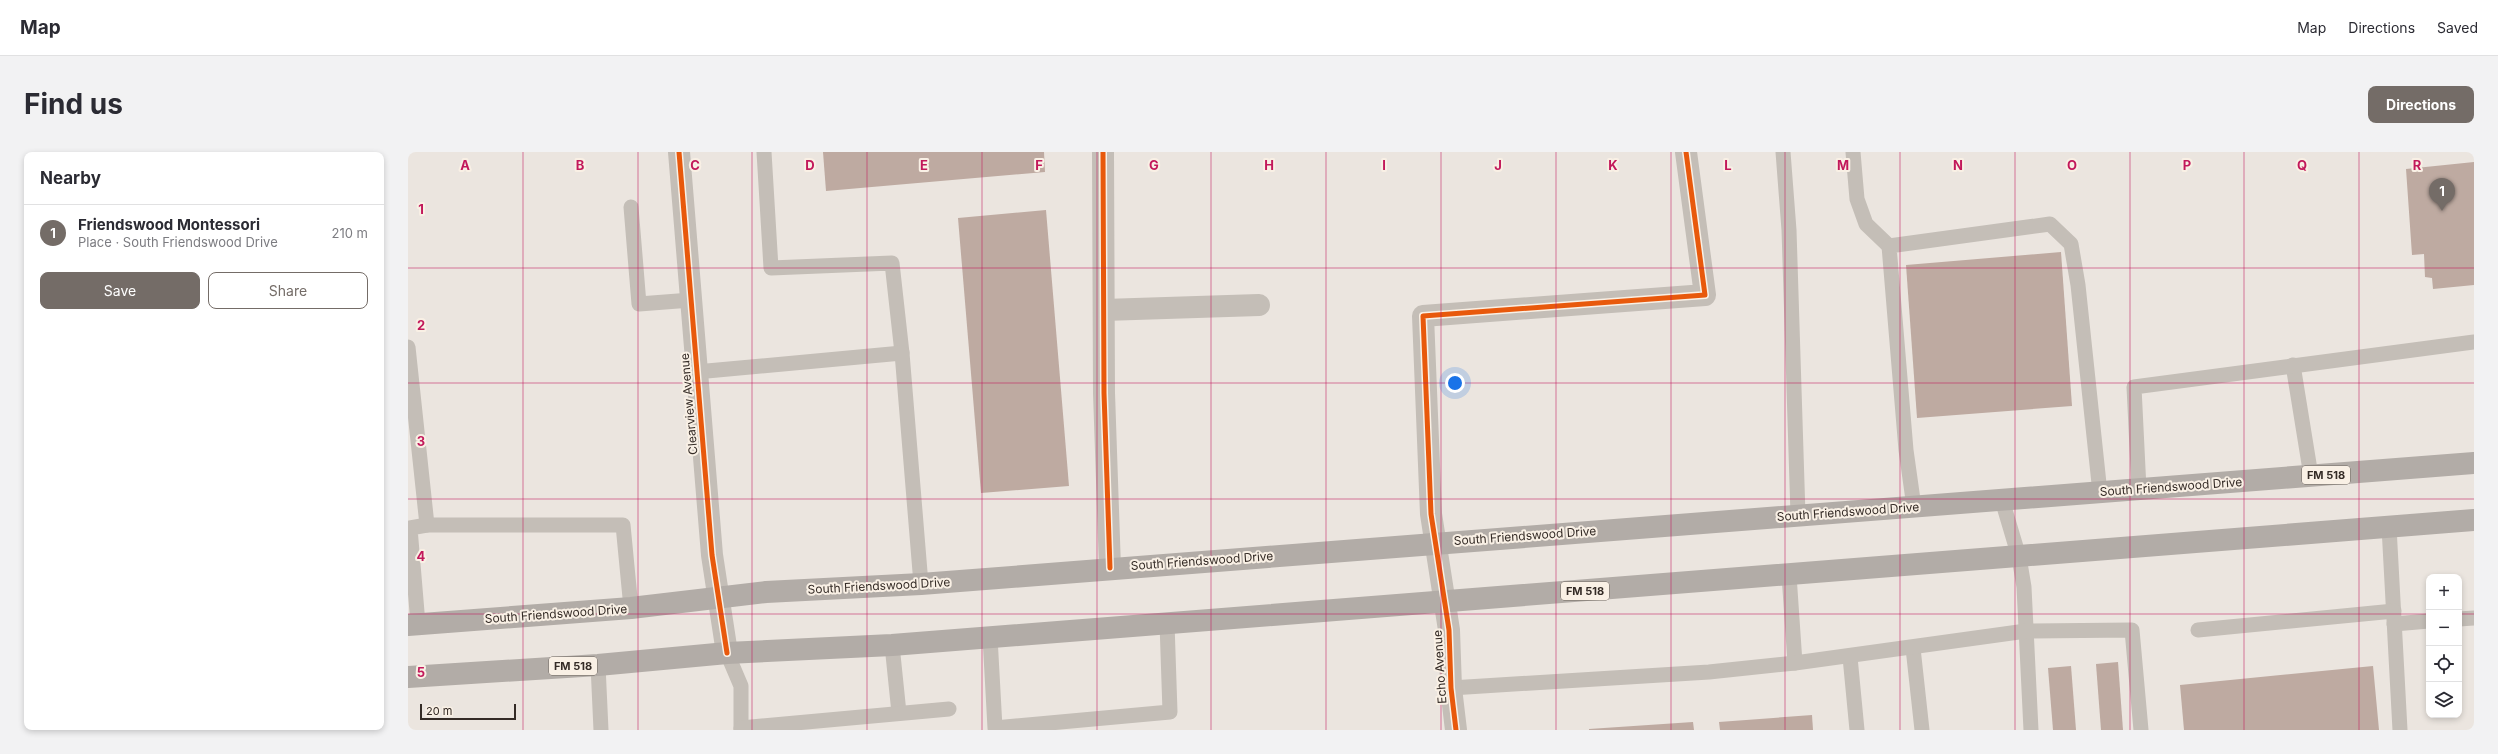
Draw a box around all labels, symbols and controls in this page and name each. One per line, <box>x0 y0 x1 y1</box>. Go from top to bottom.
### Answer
text: Map <box>20 16 61 39</box>
text: Map <box>2297 19 2326 36</box>
text: Directions <box>2348 19 2415 36</box>
text: Saved <box>2437 19 2478 36</box>
button: Directions <box>2368 86 2474 123</box>
text: Find us <box>24 87 123 121</box>
text: A <box>460 157 470 173</box>
text: B <box>576 157 585 173</box>
text: C <box>690 157 700 173</box>
text: D <box>805 157 815 173</box>
text: E <box>920 157 928 173</box>
text: F <box>1035 157 1043 173</box>
text: G <box>1149 157 1159 173</box>
text: H <box>1264 157 1274 173</box>
text: I <box>1382 157 1386 173</box>
text: J <box>1494 157 1502 173</box>
text: K <box>1608 157 1618 173</box>
text: L <box>1724 157 1732 173</box>
text: M <box>1837 157 1849 173</box>
text: N <box>1953 157 1963 173</box>
text: O <box>2067 157 2077 173</box>
text: P <box>2183 157 2191 173</box>
text: Q <box>2297 157 2307 173</box>
text: R <box>2413 157 2422 173</box>
text: Nearby <box>40 168 101 188</box>
pin: 1 <box>2429 178 2455 211</box>
text: 1 <box>418 201 424 217</box>
text: Friendswood Montessori <box>78 215 260 234</box>
text: 1 <box>50 225 56 241</box>
text: 210 m <box>332 225 368 241</box>
text: Place · South Friendswood Drive <box>78 234 278 250</box>
button: Save <box>40 272 200 309</box>
button: Share <box>208 272 368 309</box>
text: 2 <box>417 317 425 333</box>
street label: Clearview Avenue <box>677 353 700 456</box>
your location <box>1445 373 1465 393</box>
text: 3 <box>417 433 425 449</box>
road number: FM 518 <box>2302 466 2350 484</box>
street label: South Friendswood Drive <box>2099 474 2243 499</box>
street label: South Friendswood Drive <box>1776 499 1920 524</box>
street label: South Friendswood Drive <box>1453 523 1597 548</box>
text: 4 <box>417 548 426 564</box>
street label: South Friendswood Drive <box>1130 548 1274 573</box>
street label: South Friendswood Drive <box>807 574 951 597</box>
map controls <box>2426 574 2462 718</box>
button: + <box>2426 574 2462 610</box>
road number: FM 518 <box>1561 582 1609 600</box>
street label: South Friendswood Drive <box>484 601 628 626</box>
button: − <box>2426 610 2462 646</box>
street label: Echo Avenue <box>1429 630 1450 704</box>
button: locate <box>2426 646 2462 682</box>
road number: FM 518 <box>549 657 597 675</box>
text: 5 <box>417 664 425 680</box>
button: layers <box>2426 682 2462 718</box>
scale bar <box>420 702 516 721</box>
text: 20 m <box>426 704 452 718</box>

